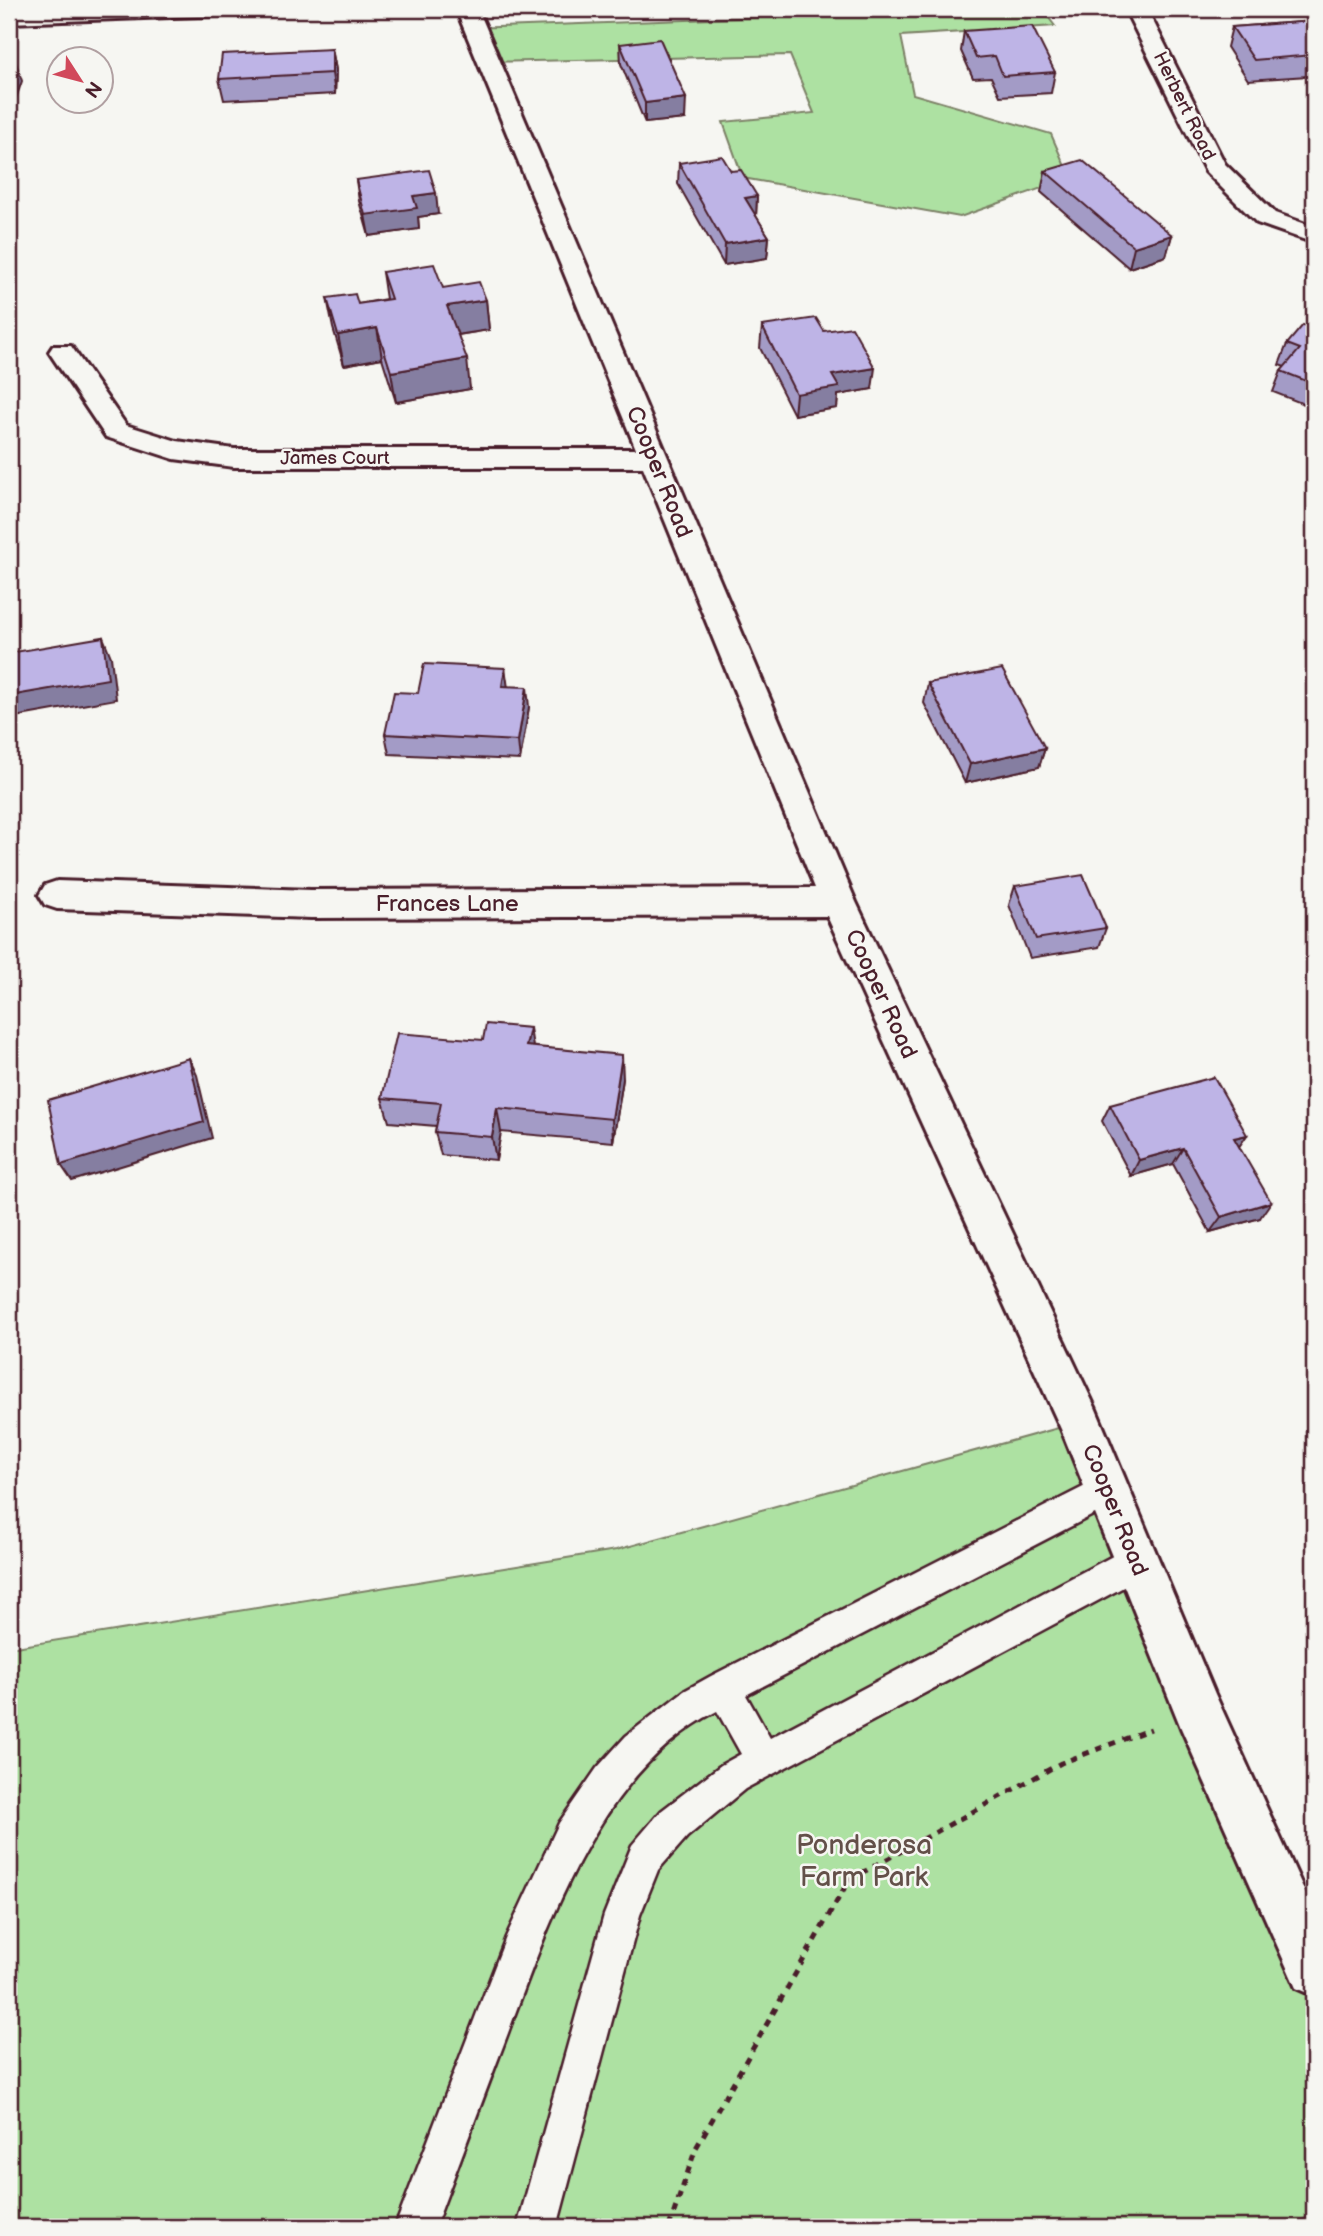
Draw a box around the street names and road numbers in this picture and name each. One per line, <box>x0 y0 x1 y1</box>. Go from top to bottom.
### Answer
street label: Herbert Road <box>1148 48 1220 164</box>
street label: Cooper Road <box>620 402 698 542</box>
street label: James Court <box>280 447 390 470</box>
street label: Frances Lane <box>375 890 519 918</box>
street label: Cooper Road <box>839 925 923 1063</box>
street label: Cooper Road <box>1076 1440 1154 1580</box>

